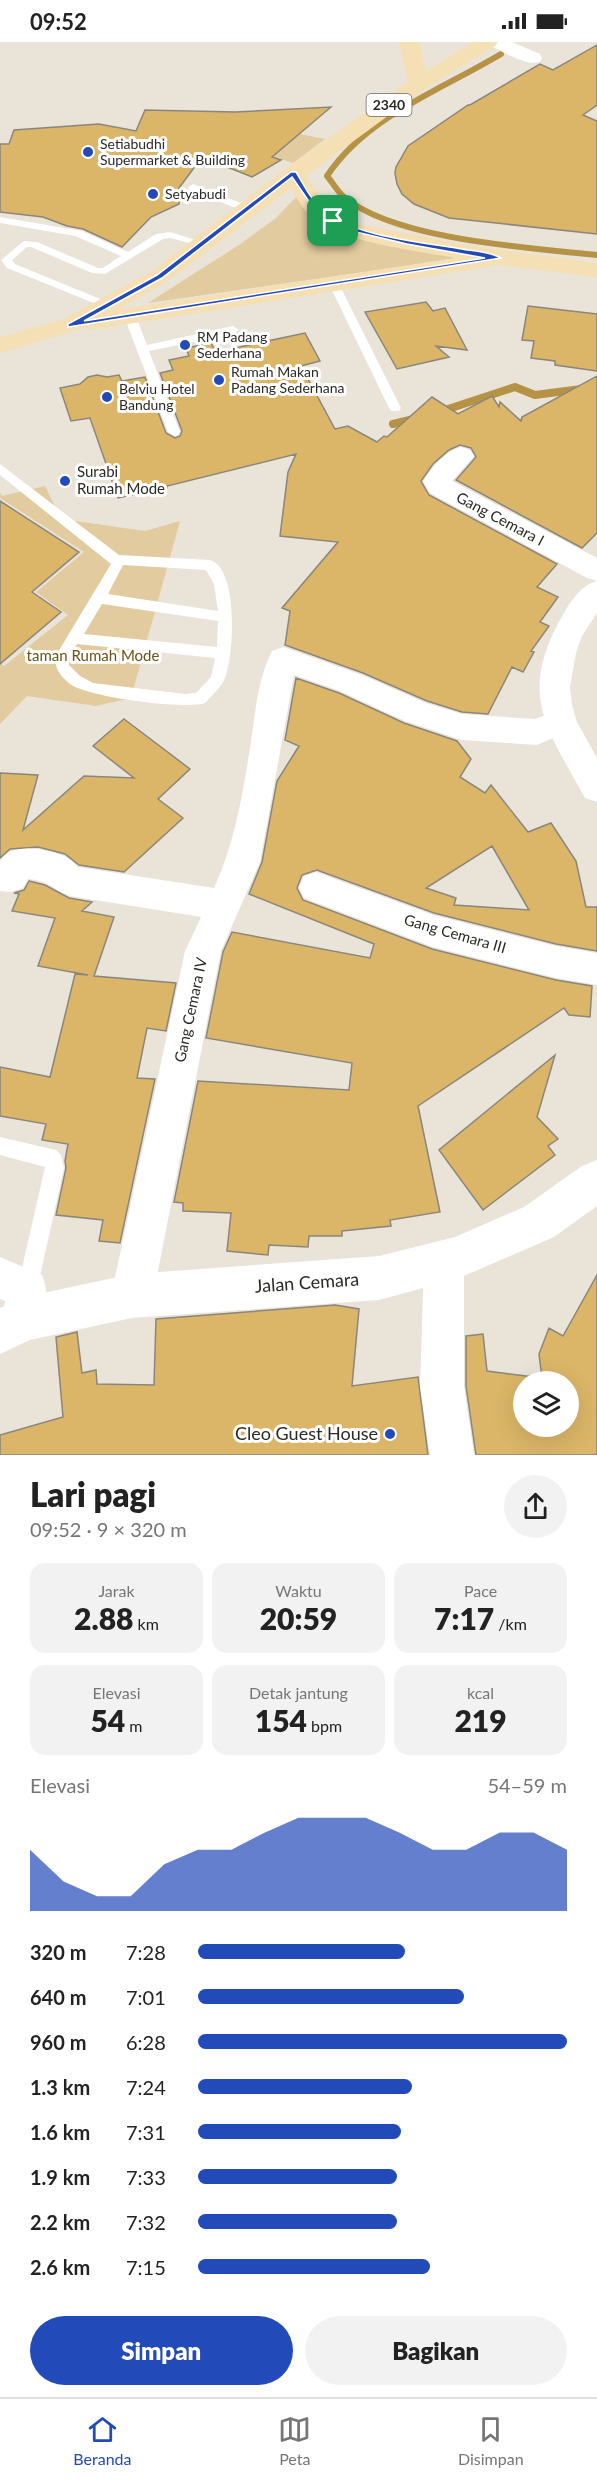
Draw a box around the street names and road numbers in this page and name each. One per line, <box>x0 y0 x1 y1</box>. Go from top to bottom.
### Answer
road number: 2340 <box>366 94 412 116</box>
street label: Gang Cemara I <box>454 487 547 549</box>
street label: Gang Cemara III <box>402 910 508 956</box>
street label: Gang Cemara IV <box>170 955 210 1064</box>
street label: Jalan Cemara <box>254 1267 360 1297</box>

